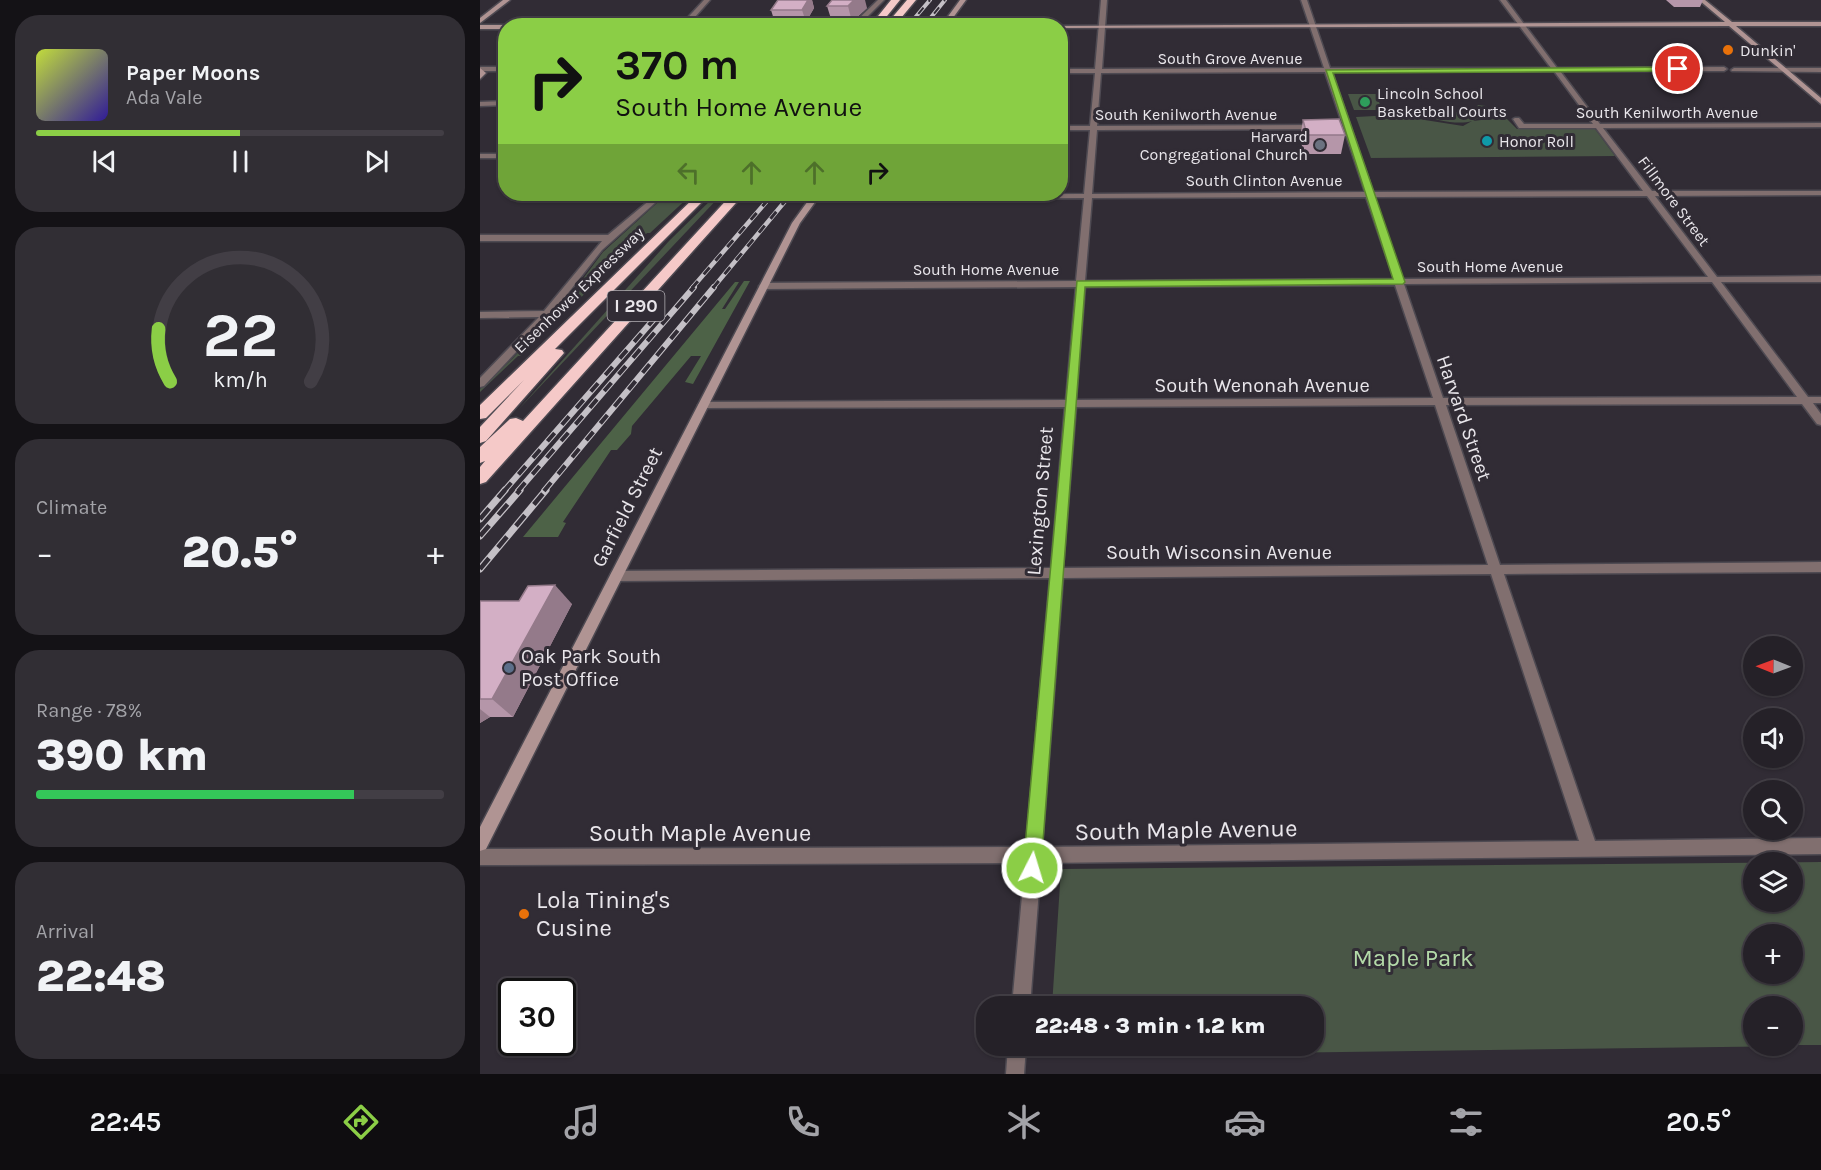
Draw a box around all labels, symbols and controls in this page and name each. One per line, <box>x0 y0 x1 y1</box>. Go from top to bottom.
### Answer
text: 370 m <box>615 40 739 90</box>
place label: Dunkin' <box>1740 41 1796 60</box>
icon: right <box>516 42 594 120</box>
pin <box>1652 43 1703 94</box>
marker: Dunkin' <box>1721 43 1735 57</box>
street label: South Grove Avenue <box>1157 49 1303 68</box>
icon: arrive <box>1661 52 1694 85</box>
text: Paper Moons <box>126 60 260 86</box>
place label: Lincoln School Basketball Courts <box>1377 84 1507 121</box>
text: Ada Vale <box>126 86 203 109</box>
text: South Home Avenue <box>615 91 862 123</box>
marker: Lincoln School Basketball Courts <box>1358 95 1372 109</box>
street label: South Kenilworth Avenue <box>1576 103 1758 122</box>
street label: South Kenilworth Avenue <box>1095 105 1277 124</box>
place label: Harvard Congregational Church <box>1140 127 1308 164</box>
place label: Honor Roll <box>1499 132 1574 151</box>
marker: Honor Roll <box>1480 134 1494 148</box>
marker: Harvard Congregational Church <box>1313 138 1327 152</box>
icon: previous <box>88 145 121 178</box>
icon: pause <box>224 145 257 178</box>
icon: next <box>360 145 393 178</box>
street label: Fillmore Street <box>1634 152 1714 250</box>
icon: left <box>672 156 705 189</box>
icon: ahead <box>735 156 768 189</box>
icon: ahead <box>798 156 831 189</box>
icon: right <box>861 156 894 189</box>
street label: South Clinton Avenue <box>1185 171 1343 190</box>
street label: Eisenhower Expressway <box>510 223 648 357</box>
street label: South Home Avenue <box>1417 257 1563 276</box>
street label: South Home Avenue <box>913 260 1059 279</box>
road number: I 290 <box>608 291 664 321</box>
text: 22 <box>202 299 278 372</box>
street label: Harvard Street <box>1432 352 1496 484</box>
text: km/h <box>213 368 267 393</box>
street label: South Wenonah Avenue <box>1154 374 1370 397</box>
street label: Lexington Street <box>1022 425 1058 576</box>
street label: Garfield Street <box>587 443 667 571</box>
text: Climate <box>36 496 107 519</box>
text: 20.5° <box>182 526 298 578</box>
text: − <box>36 534 53 572</box>
text: + <box>427 534 444 572</box>
street label: South Wisconsin Avenue <box>1106 541 1332 564</box>
north arrow <box>1743 636 1803 696</box>
map controls <box>1743 636 1803 1056</box>
place label: Oak Park South Post Office <box>521 645 661 691</box>
marker: Oak Park South Post Office <box>502 661 516 675</box>
text: Range · 78% <box>36 699 142 722</box>
button: sound <box>1743 708 1803 768</box>
text: 390 km <box>36 729 208 781</box>
button: search <box>1743 780 1803 840</box>
street label: South Maple Avenue <box>1074 814 1298 846</box>
street label: South Maple Avenue <box>589 819 811 847</box>
position arrow <box>1000 836 1064 900</box>
button: layers <box>1743 852 1803 912</box>
place label: Lola Tining's Cusine <box>536 886 671 942</box>
marker: Lola Tining's Cusine <box>517 907 531 921</box>
text: Arrival <box>36 920 95 943</box>
button: + <box>1743 924 1803 984</box>
park label: Maple Park <box>1352 944 1474 972</box>
text: 22:48 <box>36 950 166 1002</box>
speed limit sign: 30 <box>498 978 576 1056</box>
button: − <box>1743 996 1803 1056</box>
text: 22:48 · 3 min · 1.2 km <box>1035 1013 1265 1039</box>
icon: directions <box>340 1101 382 1143</box>
icon: music <box>561 1101 603 1143</box>
icon: phone <box>782 1101 824 1143</box>
icon: climate <box>1003 1101 1045 1143</box>
icon: car <box>1224 1101 1266 1143</box>
icon: filters <box>1445 1101 1487 1143</box>
text: 22:45 <box>89 1106 161 1138</box>
text: 20.5° <box>1666 1106 1731 1138</box>

